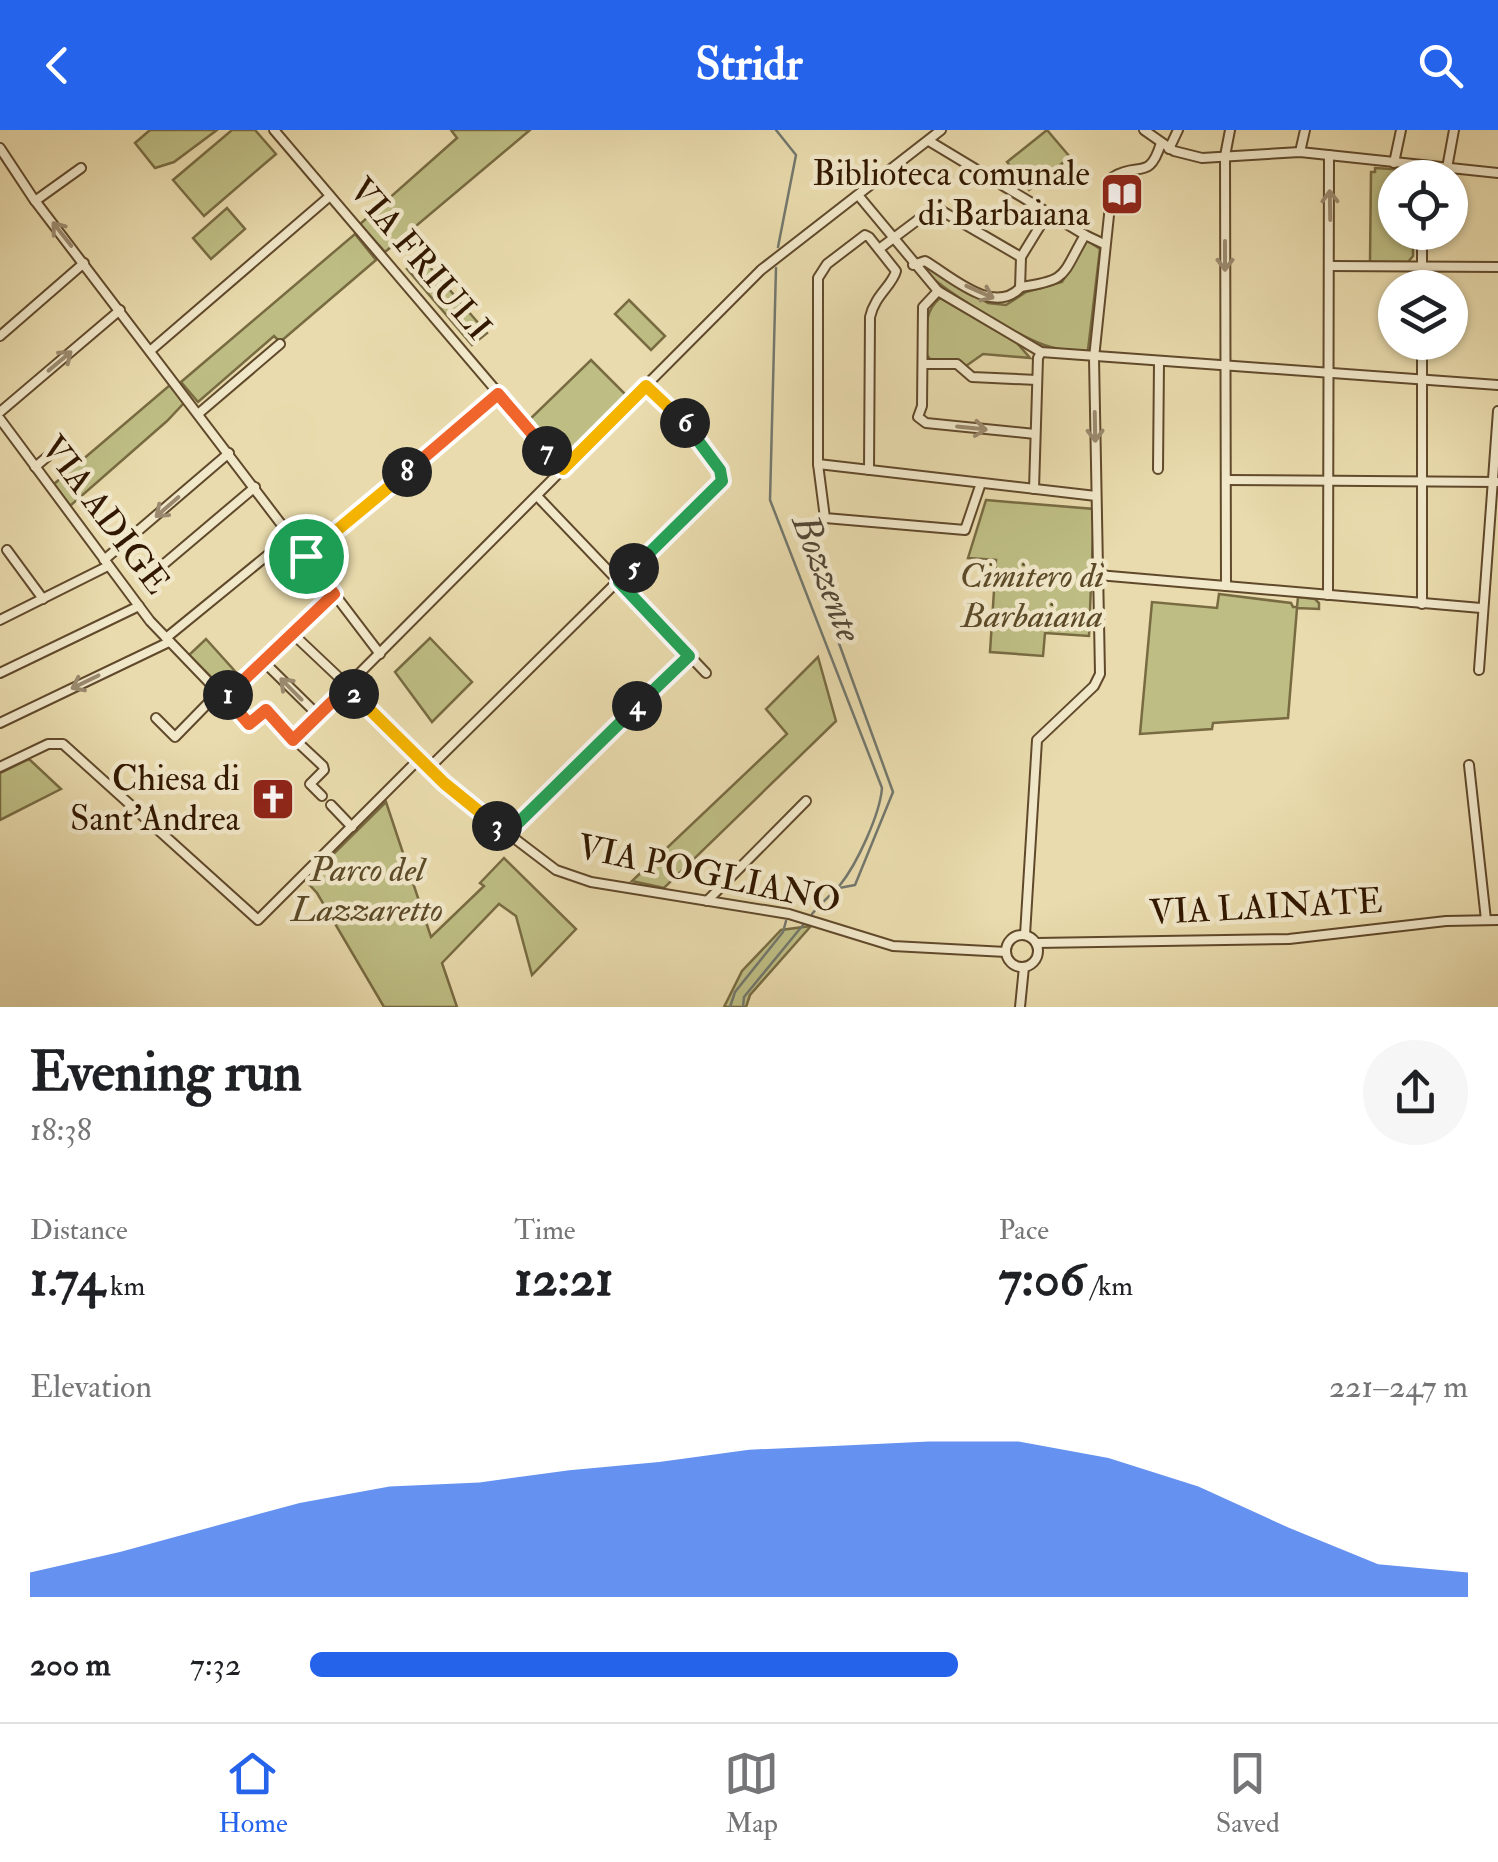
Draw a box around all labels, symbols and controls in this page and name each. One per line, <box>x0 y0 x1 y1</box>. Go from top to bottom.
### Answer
text: Stridr <box>695 37 803 93</box>
icon: back <box>30 38 85 93</box>
icon: search <box>1413 38 1468 93</box>
place label: Biblioteca comunale di Barbaiana <box>813 152 1091 236</box>
map controls <box>1378 160 1468 360</box>
button: locate <box>1378 160 1468 250</box>
street label: VIA FRIULI <box>339 169 501 349</box>
library icon: Biblioteca comunale di Barbaiana <box>1099 171 1145 217</box>
one-way arrow <box>1320 189 1340 222</box>
one-way arrow <box>51 221 72 248</box>
one-way arrow <box>1216 240 1235 272</box>
button: layers <box>1378 270 1468 360</box>
one-way arrow <box>965 284 995 302</box>
one-way arrow <box>47 350 72 373</box>
pin: 6 <box>660 398 710 448</box>
text: 6 <box>678 405 692 440</box>
one-way arrow <box>1086 410 1104 442</box>
one-way arrow <box>956 418 988 437</box>
pin: 7 <box>522 426 572 476</box>
street label: VIA ADIGE <box>31 427 179 603</box>
text: 7 <box>541 433 553 468</box>
pin: 8 <box>382 447 432 497</box>
text: 8 <box>400 454 414 489</box>
one-way arrow <box>155 495 180 518</box>
water label: Bozzente <box>780 506 873 649</box>
pin <box>264 514 349 599</box>
icon: arrive <box>279 529 334 584</box>
pin: 5 <box>609 543 659 593</box>
text: 5 <box>628 550 640 585</box>
park label: Cimitero di Barbaiana <box>959 554 1104 638</box>
pin: 2 <box>329 669 379 719</box>
pin: 1 <box>203 670 253 720</box>
one-way arrow <box>70 674 100 693</box>
text: 2 <box>347 676 361 711</box>
text: 1 <box>223 677 233 712</box>
one-way arrow <box>280 677 304 701</box>
pin: 4 <box>612 681 662 731</box>
text: 4 <box>629 688 645 723</box>
place label: Chiesa di Sant'Andrea <box>70 757 241 841</box>
church icon: Chiesa di Sant'Andrea <box>250 776 296 822</box>
pin: 3 <box>472 801 522 851</box>
text: 3 <box>492 808 502 843</box>
street label: VIA POGLIANO <box>573 825 845 923</box>
park label: Parco del Lazzaretto <box>289 848 443 932</box>
street label: VIA LAINATE <box>1148 879 1384 935</box>
text: Evening run <box>30 1038 302 1107</box>
button: share <box>1363 1040 1468 1145</box>
text: 18:38 <box>30 1110 92 1150</box>
text: Distance <box>30 1213 128 1248</box>
text: Time <box>514 1213 576 1248</box>
text: Pace <box>999 1213 1049 1248</box>
text: 1.74 <box>30 1248 104 1311</box>
text: 12:21 <box>514 1248 613 1311</box>
text: 7:06 <box>999 1248 1085 1311</box>
text: km <box>104 1269 145 1304</box>
text: /km <box>1085 1269 1133 1304</box>
text: Elevation <box>30 1367 152 1407</box>
text: 221–247 m <box>1329 1367 1468 1407</box>
text: 200 m <box>30 1645 111 1685</box>
text: 7:32 <box>190 1645 241 1685</box>
tab: Home <box>218 1746 288 1841</box>
tab: Map <box>724 1746 779 1841</box>
tab: Saved <box>1216 1746 1280 1841</box>

